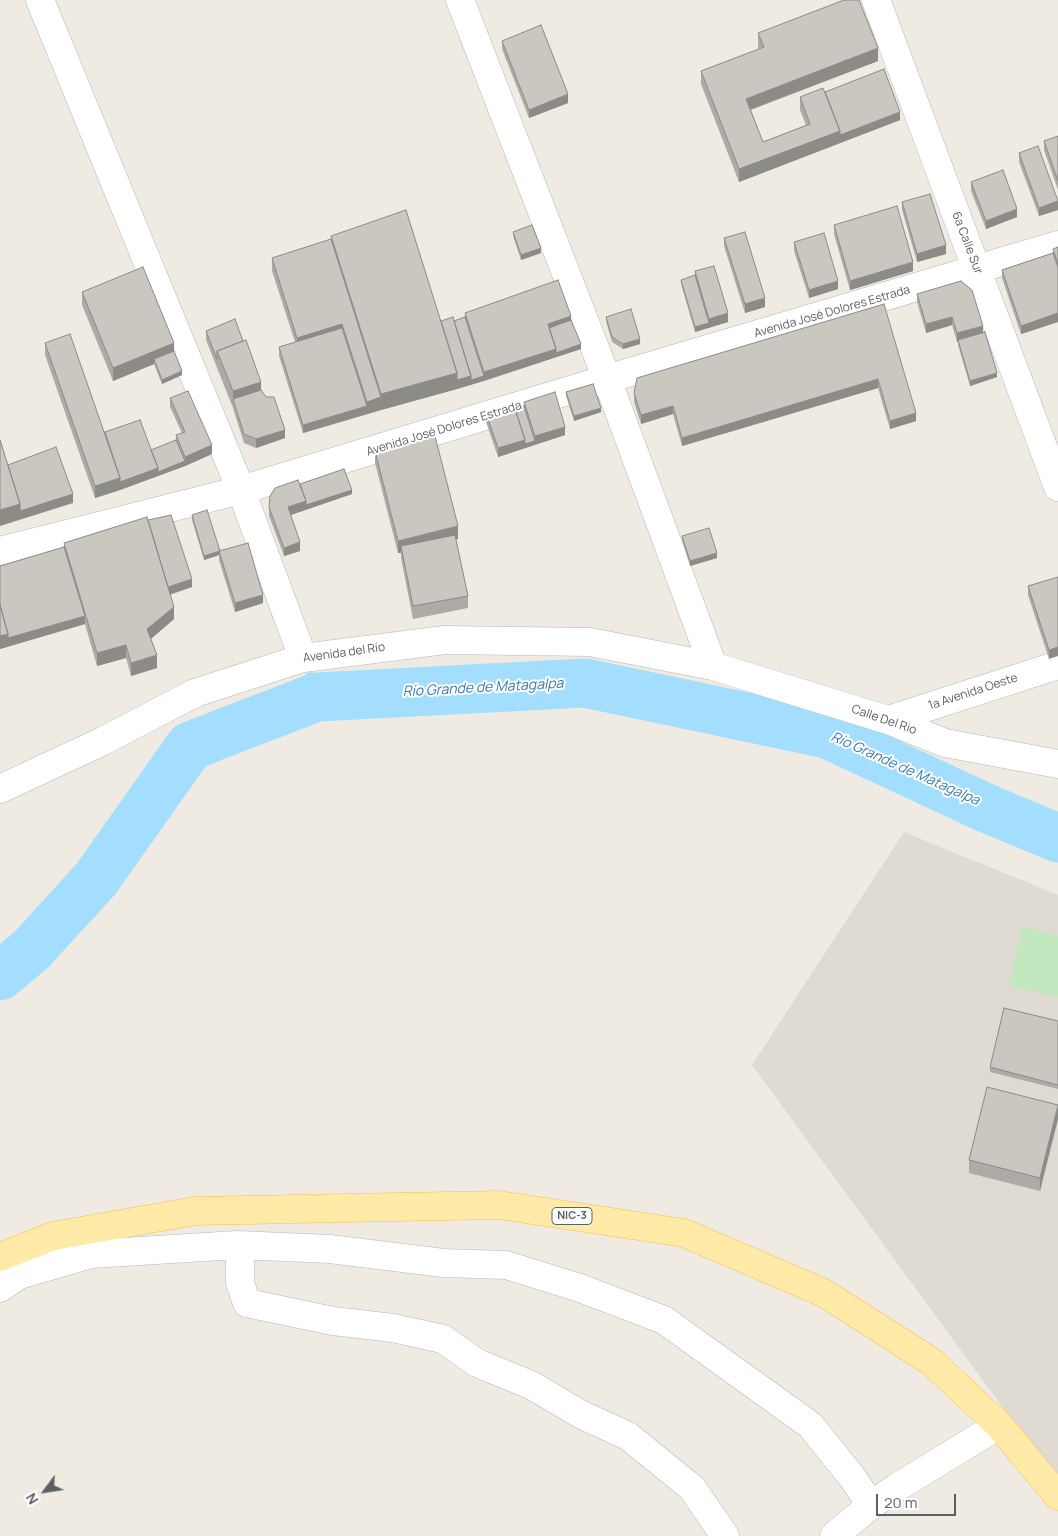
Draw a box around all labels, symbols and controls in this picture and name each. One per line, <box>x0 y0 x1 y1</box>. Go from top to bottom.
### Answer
street label: 6a Calle Sur <box>949 210 985 276</box>
street label: Avenida José Dolores Estrada <box>752 283 912 341</box>
street label: Avenida José Dolores Estrada <box>365 398 523 460</box>
street label: Avenida del Río <box>302 640 386 666</box>
street label: 1a Avenida Oeste <box>926 671 1020 713</box>
water label: Río Grande de Matagalpa <box>402 675 564 701</box>
street label: Calle Del Rio <box>850 702 918 738</box>
water label: Río Grande de Matagalpa <box>828 729 982 809</box>
road number: NIC-3 <box>552 1208 592 1224</box>
north arrow <box>20 1466 70 1516</box>
scale bar <box>878 1484 958 1516</box>
text: N <box>21 1490 42 1508</box>
text: 20 m <box>884 1492 917 1513</box>

